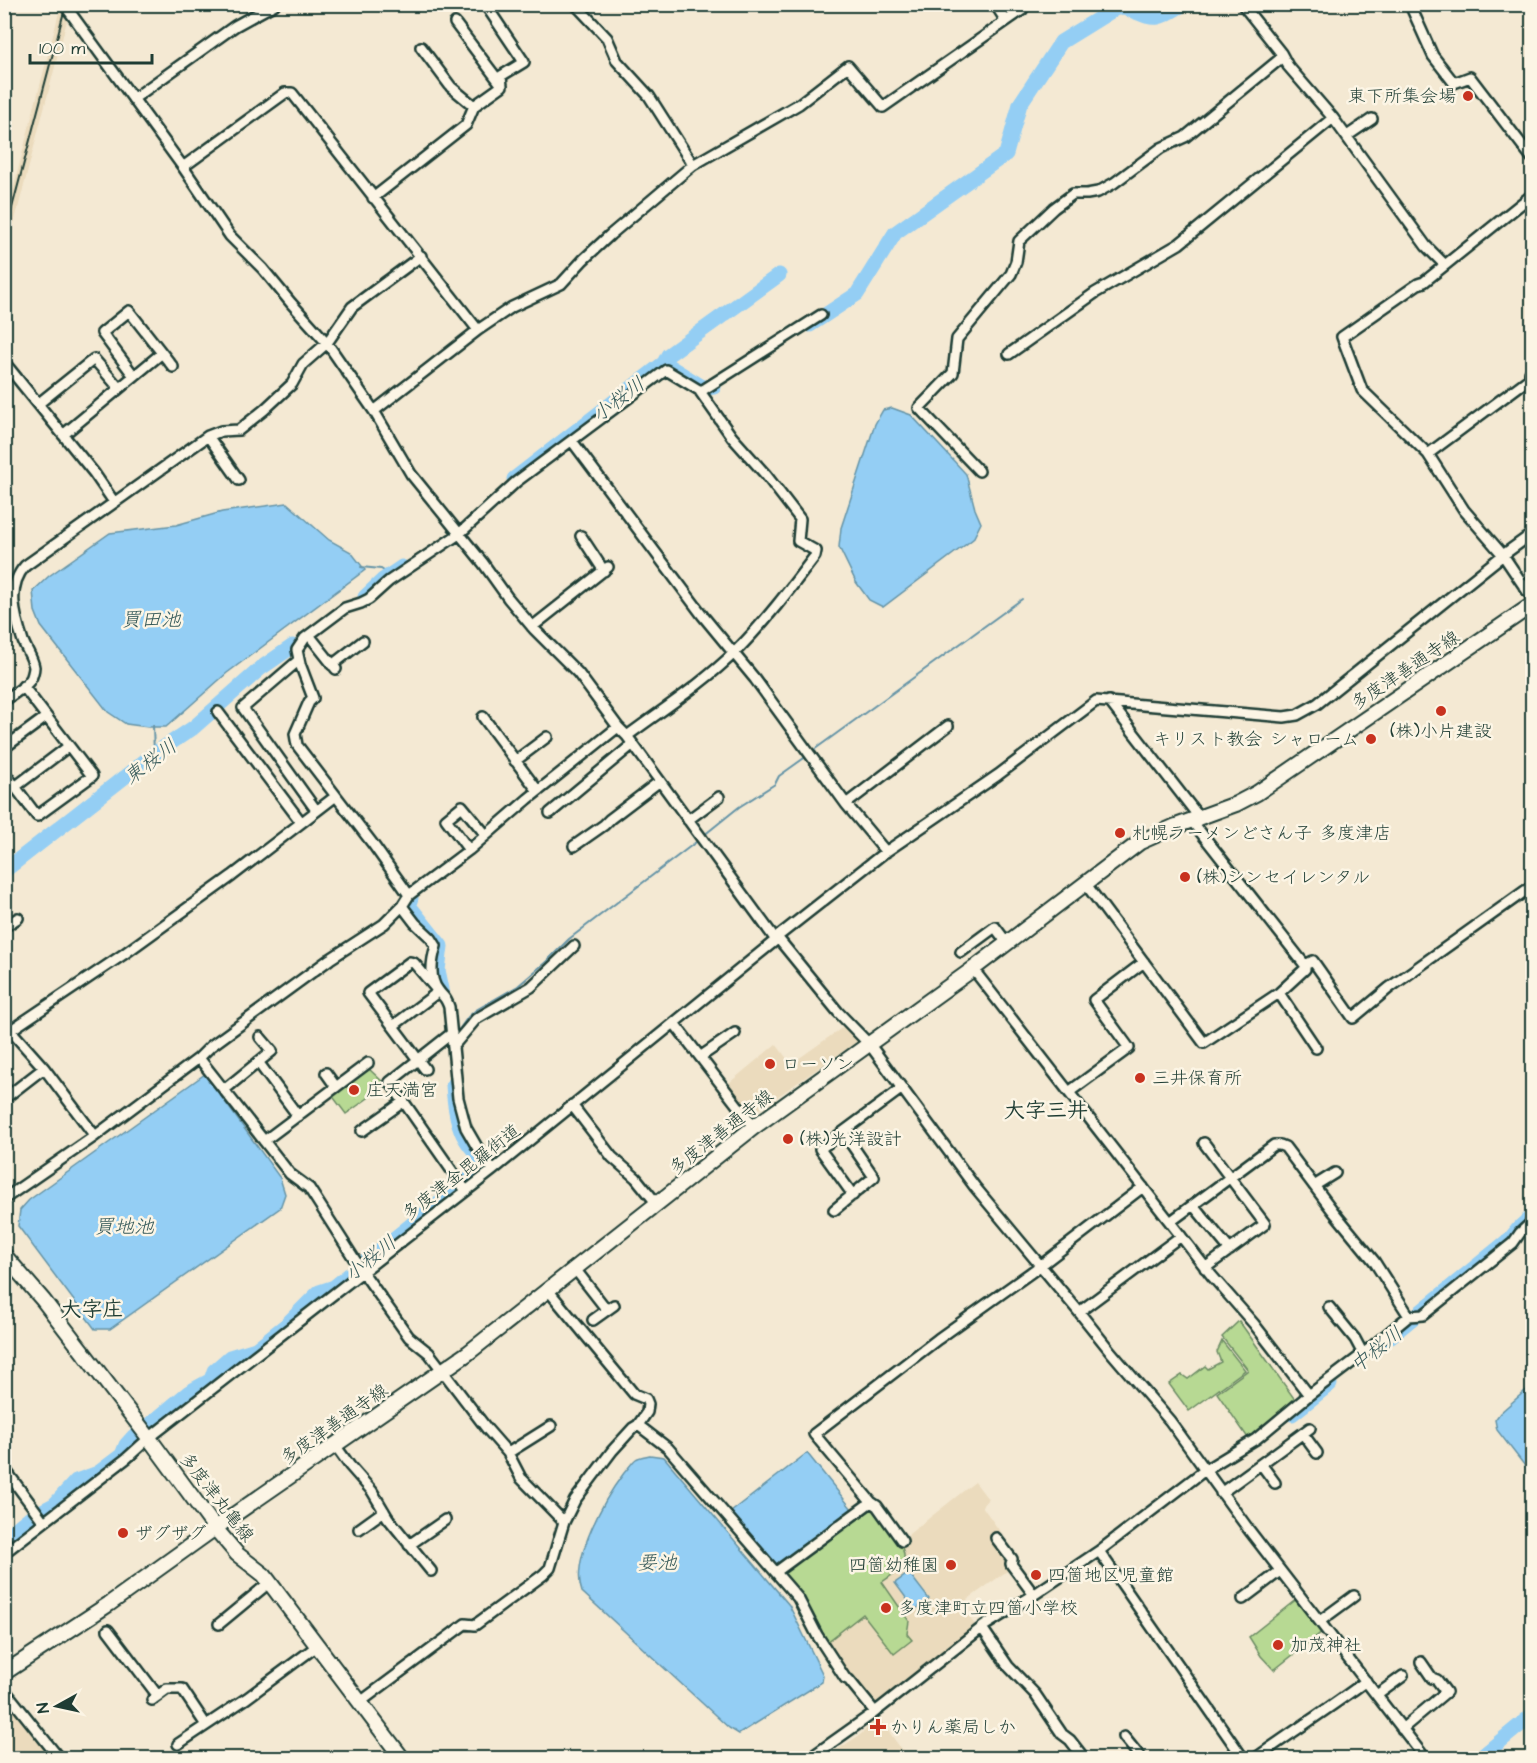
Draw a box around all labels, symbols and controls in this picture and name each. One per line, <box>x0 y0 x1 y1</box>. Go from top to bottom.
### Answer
scale bar <box>30 27 152 65</box>
text: 100 m <box>39 36 85 61</box>
place label: 東下所集会場 <box>1348 84 1456 109</box>
marker: 東下所集会場 <box>1461 89 1475 103</box>
water label: 小桜川 <box>586 371 651 429</box>
water label: 買田池 <box>121 606 182 634</box>
street label: 多度津善通寺線 <box>1346 625 1464 716</box>
marker: (株)小片建設 <box>1434 704 1448 718</box>
place label: (株)小片建設 <box>1390 719 1492 744</box>
place label: キリスト教会 シャローム <box>1153 727 1359 752</box>
marker: キリスト教会 シャローム <box>1364 732 1378 746</box>
water label: 東桜川 <box>118 733 183 791</box>
place label: 札幌ラーメンどさん子 多度津店 <box>1132 821 1391 846</box>
marker: 札幌ラーメンどさん子 多度津店 <box>1113 826 1127 840</box>
place label: (株)シンセイレンタル <box>1197 865 1370 890</box>
marker: (株)シンセイレンタル <box>1178 870 1192 884</box>
place label: ローソン <box>782 1052 854 1077</box>
marker: ローソン <box>763 1057 777 1071</box>
place label: 三井保育所 <box>1152 1066 1242 1091</box>
marker: 三井保育所 <box>1133 1071 1147 1085</box>
place label: 庄天満宮 <box>366 1078 438 1103</box>
marker: 庄天満宮 <box>347 1083 361 1097</box>
street label: 多度津善通寺線 <box>664 1084 779 1181</box>
district label: 大字三井 <box>1004 1096 1088 1125</box>
street label: 多度津金毘羅街道 <box>397 1118 526 1227</box>
place label: (株)光洋設計 <box>800 1127 902 1152</box>
marker: (株)光洋設計 <box>781 1132 795 1146</box>
water label: 買地池 <box>94 1213 155 1241</box>
water label: 小桜川 <box>339 1229 403 1289</box>
district label: 大字庄 <box>61 1295 124 1324</box>
water label: 中桜川 <box>1344 1320 1409 1379</box>
street label: 多度津善通寺線 <box>276 1378 393 1471</box>
street label: 多度津丸亀線 <box>174 1447 260 1548</box>
place label: ザグザグ <box>135 1521 206 1546</box>
marker: ザグザグ <box>116 1526 130 1540</box>
water label: 要池 <box>637 1549 678 1577</box>
place label: 四箇幼稚園 <box>849 1553 939 1578</box>
marker: 四箇幼稚園 <box>944 1558 958 1572</box>
place label: 四箇地区児童館 <box>1048 1563 1174 1588</box>
marker: 四箇地区児童館 <box>1029 1568 1043 1582</box>
place label: 多度津町立四箇小学校 <box>898 1596 1078 1621</box>
marker: 多度津町立四箇小学校 <box>879 1601 893 1615</box>
place label: 加茂神社 <box>1290 1633 1362 1658</box>
marker: 加茂神社 <box>1271 1638 1285 1652</box>
north arrow <box>27 1676 87 1736</box>
text: N <box>32 1701 55 1714</box>
place label: かりん薬局しか <box>890 1715 1016 1740</box>
marker: かりん薬局しか <box>871 1720 885 1734</box>

